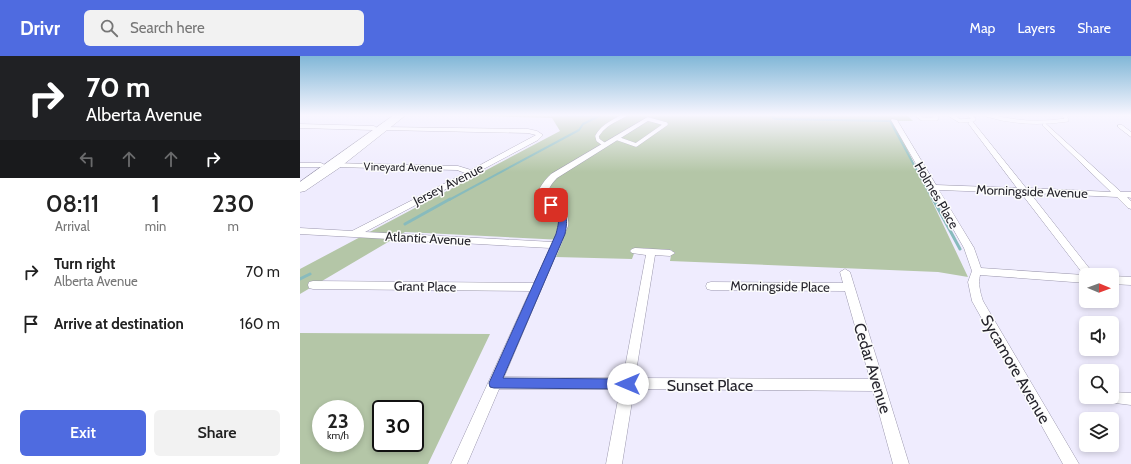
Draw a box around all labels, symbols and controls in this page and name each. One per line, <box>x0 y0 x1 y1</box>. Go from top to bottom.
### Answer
search box <box>84 10 364 46</box>
text: Drivr <box>20 17 60 40</box>
icon: search <box>98 17 120 39</box>
text: Search here <box>130 19 205 37</box>
text: Map <box>970 19 995 37</box>
text: Layers <box>1017 19 1055 37</box>
text: Share <box>1077 19 1111 37</box>
text: 70 m <box>86 70 150 104</box>
icon: right <box>20 72 72 124</box>
text: Alberta Avenue <box>86 104 202 126</box>
icon: left <box>76 148 98 170</box>
icon: ahead <box>118 148 140 170</box>
icon: ahead <box>160 148 182 170</box>
icon: right <box>202 148 224 170</box>
street label: Vineyard Avenue <box>363 159 443 175</box>
street label: Jersey Avenue <box>409 159 486 209</box>
street label: Holmes Place <box>911 159 963 232</box>
street label: Morningside Avenue <box>976 181 1088 201</box>
pin <box>534 188 568 222</box>
text: 08:11 <box>46 189 99 218</box>
text: 1 <box>151 189 160 218</box>
text: 230 <box>212 189 254 218</box>
icon: arrive <box>540 194 562 216</box>
text: Arrival <box>55 218 90 234</box>
text: min <box>145 218 166 234</box>
text: m <box>227 218 239 234</box>
street label: Atlantic Avenue <box>385 228 472 248</box>
text: Turn right <box>54 255 115 273</box>
icon: right <box>20 261 42 283</box>
text: 70 m <box>246 263 280 281</box>
north arrow <box>1079 268 1119 308</box>
map controls <box>1079 268 1119 452</box>
text: Alberta Avenue <box>54 273 138 289</box>
street label: Grant Place <box>394 277 457 295</box>
street label: Morningside Place <box>730 277 830 295</box>
street label: Sycamore Avenue <box>977 312 1054 427</box>
icon: arrive <box>20 313 42 335</box>
text: Arrive at destination <box>54 315 184 333</box>
text: 160 m <box>240 315 280 333</box>
button: sound <box>1079 316 1119 356</box>
street label: Cedar Avenue <box>850 321 895 416</box>
position arrow <box>607 363 649 405</box>
button: search <box>1079 364 1119 404</box>
street label: Sunset Place <box>667 376 753 395</box>
speed limit sign: 30 <box>372 400 424 452</box>
text: 23 <box>327 409 349 433</box>
button: Exit <box>20 410 146 456</box>
button: Share <box>154 410 280 456</box>
button: layers <box>1079 412 1119 452</box>
text: km/h <box>327 429 349 442</box>

